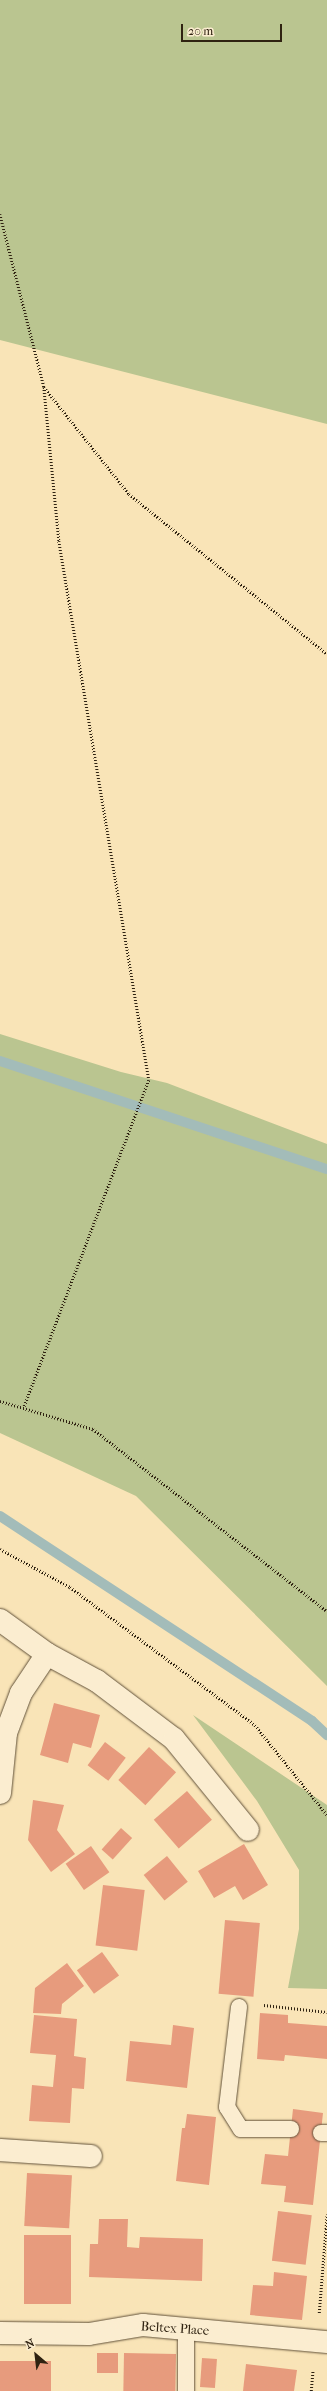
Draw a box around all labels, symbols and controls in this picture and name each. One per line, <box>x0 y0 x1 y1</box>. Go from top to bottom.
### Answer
scale bar <box>183 16 284 42</box>
text: 20 m <box>188 24 213 38</box>
street label: Beltex Place <box>140 2319 210 2339</box>
north arrow <box>16 2335 56 2375</box>
text: N <box>23 2336 37 2352</box>

